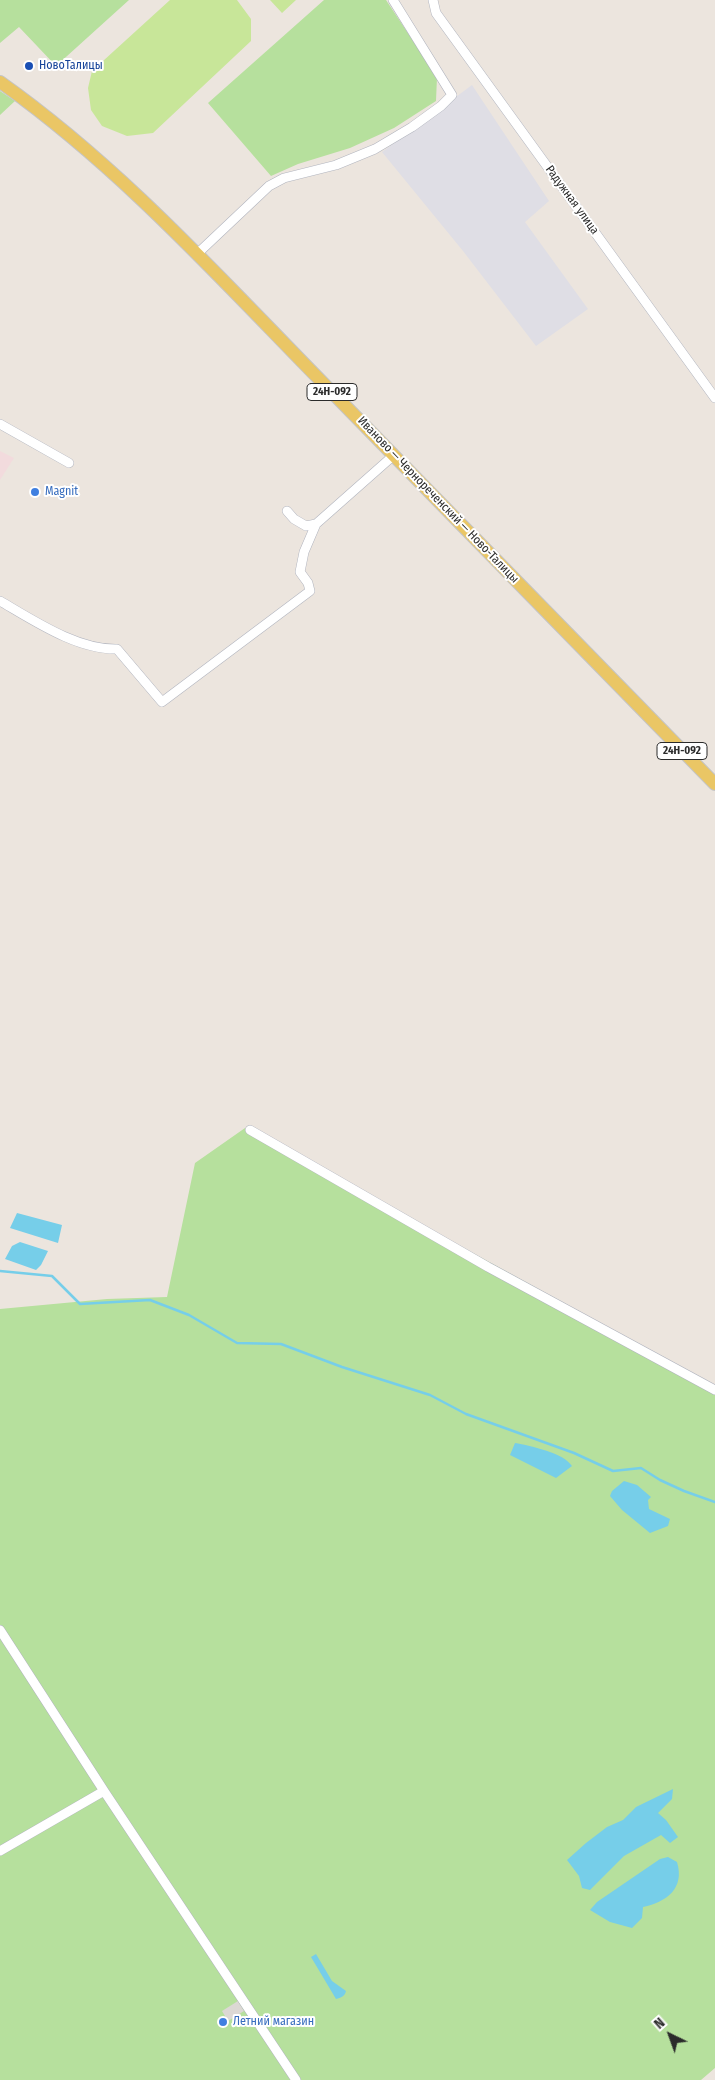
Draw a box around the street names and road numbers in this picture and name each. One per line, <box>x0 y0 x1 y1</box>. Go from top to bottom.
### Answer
street label: Радужная улица <box>542 163 602 237</box>
road number: 24Н-092 <box>307 384 357 401</box>
street label: Иваново — Чернореченский — Ново-Талицы <box>354 414 522 586</box>
road number: 24Н-092 <box>657 742 707 759</box>

